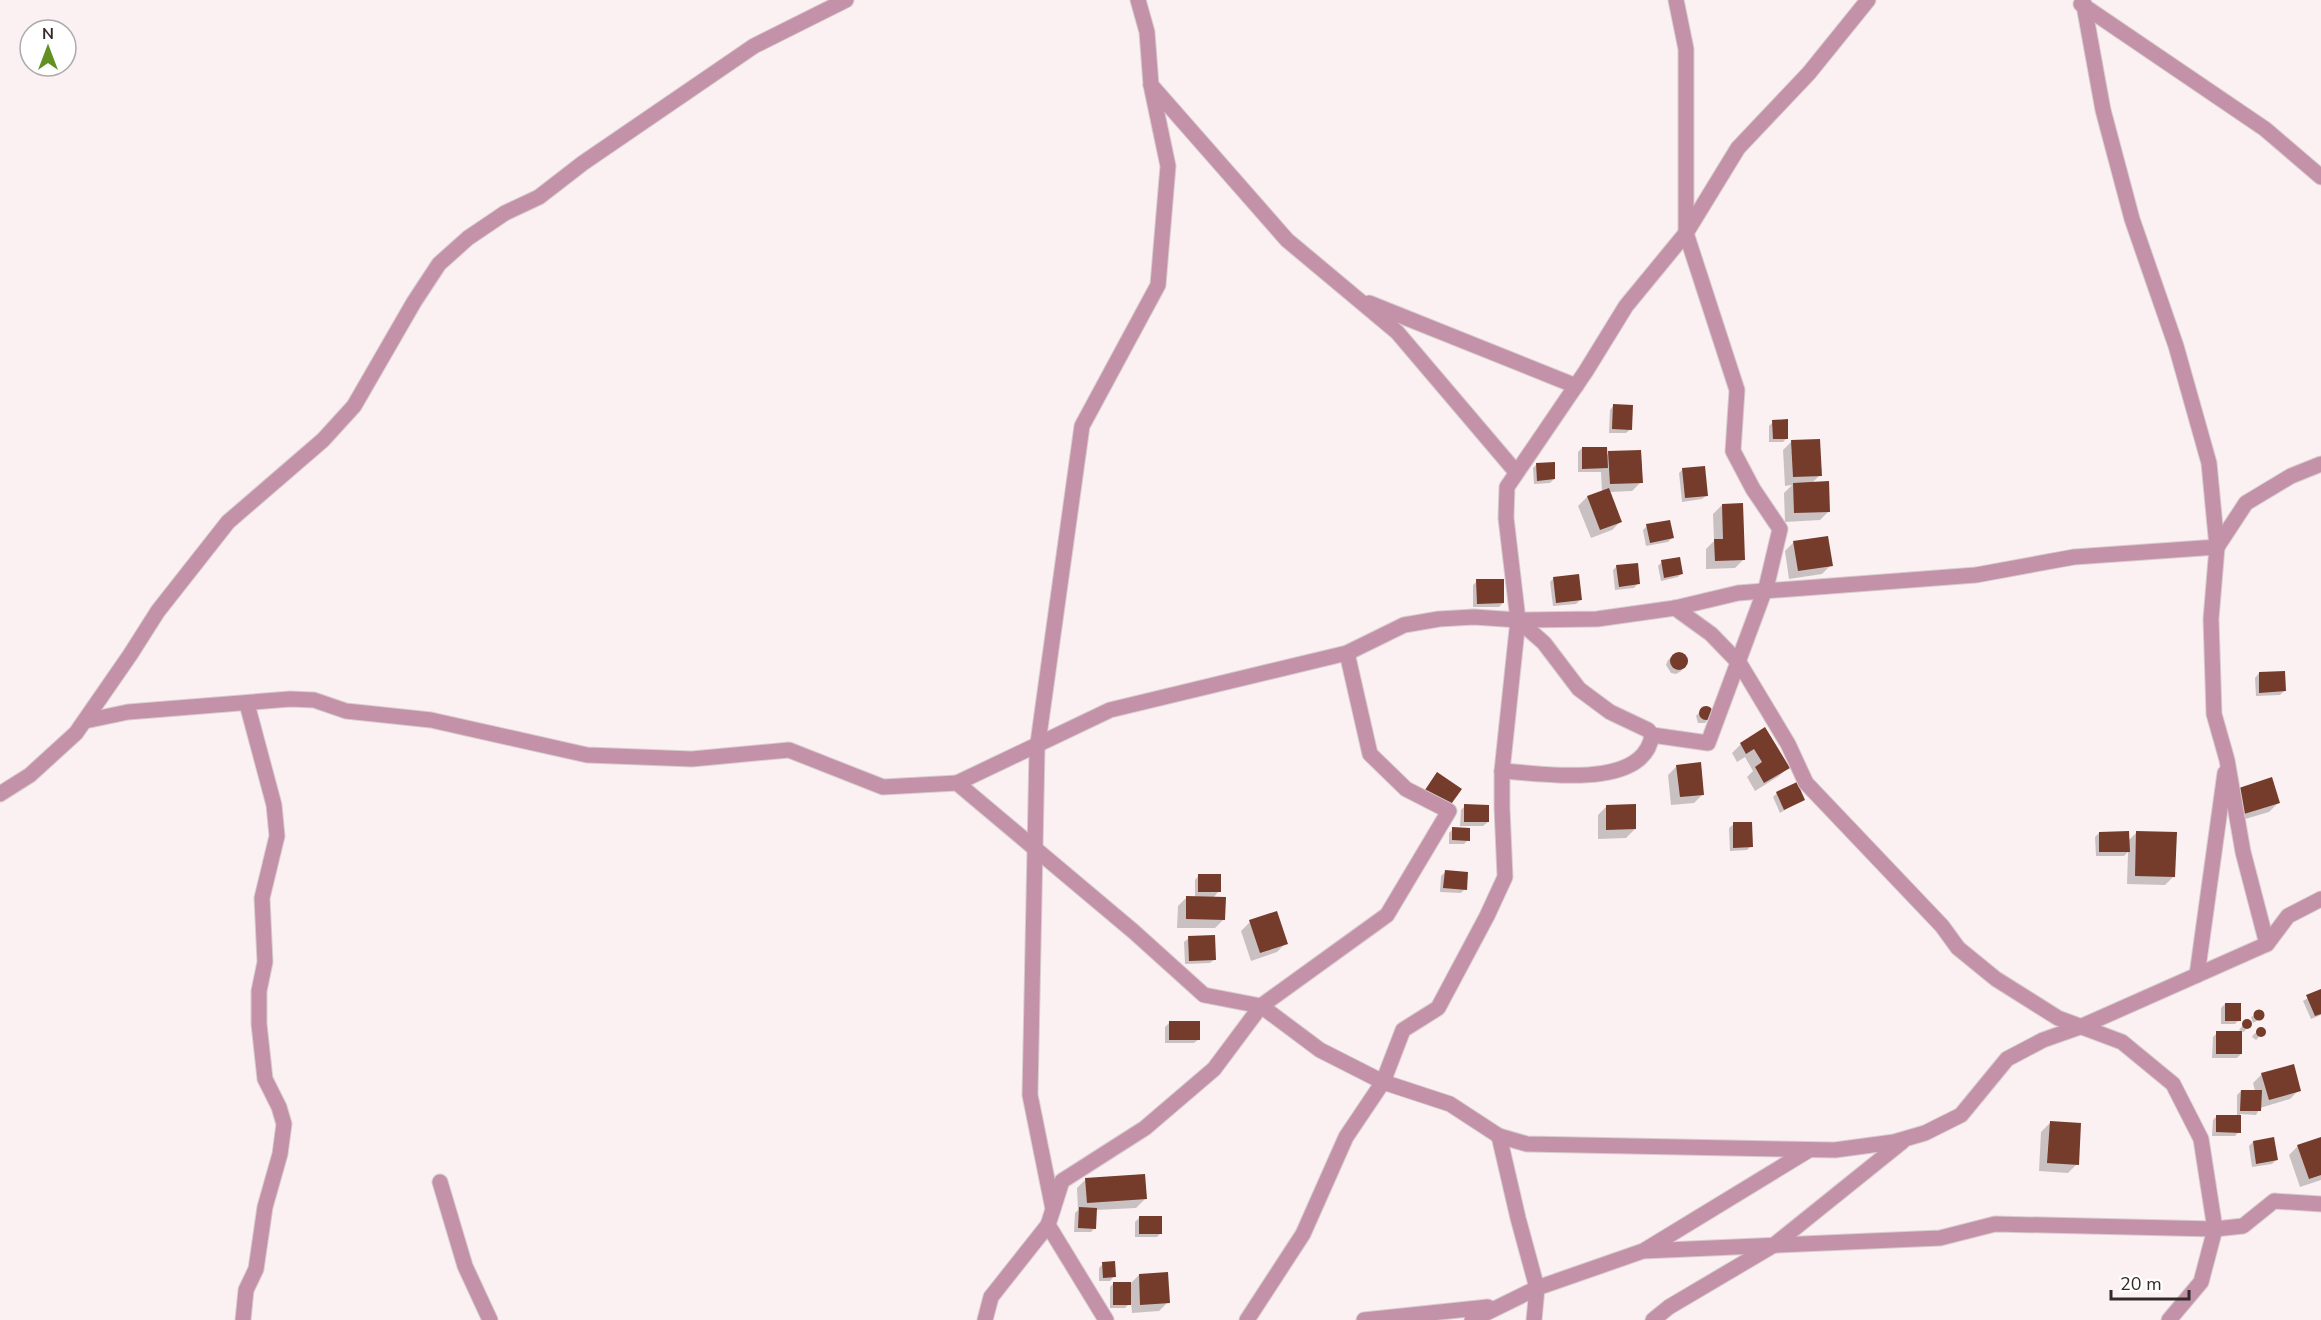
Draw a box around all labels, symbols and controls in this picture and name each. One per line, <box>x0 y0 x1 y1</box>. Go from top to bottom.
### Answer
north arrow <box>18 18 78 78</box>
text: N <box>42 23 54 45</box>
scale bar <box>2111 1263 2189 1301</box>
text: 20 m <box>2120 1272 2162 1296</box>

